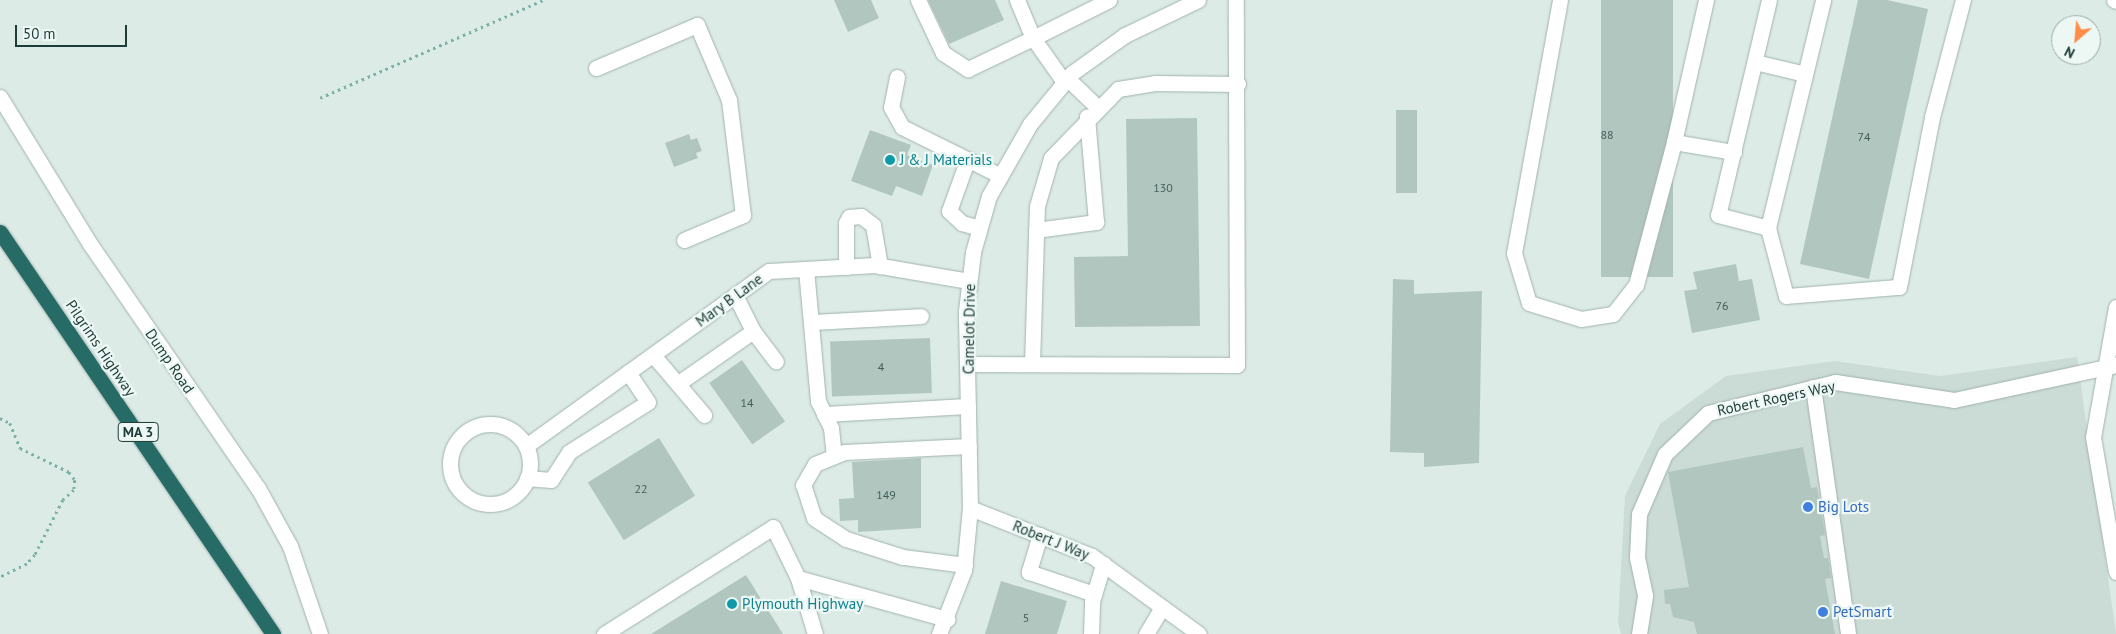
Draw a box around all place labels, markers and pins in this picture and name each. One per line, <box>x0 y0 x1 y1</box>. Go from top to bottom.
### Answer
place label: J & J Materials <box>900 151 992 169</box>
marker: J & J Materials <box>884 154 896 166</box>
place label: Big Lots <box>1818 498 1869 516</box>
marker: Big Lots <box>1802 501 1814 513</box>
place label: Plymouth Highway <box>742 595 863 613</box>
marker: Plymouth Highway <box>726 598 738 610</box>
place label: PetSmart <box>1833 603 1892 621</box>
marker: PetSmart <box>1817 606 1829 618</box>

